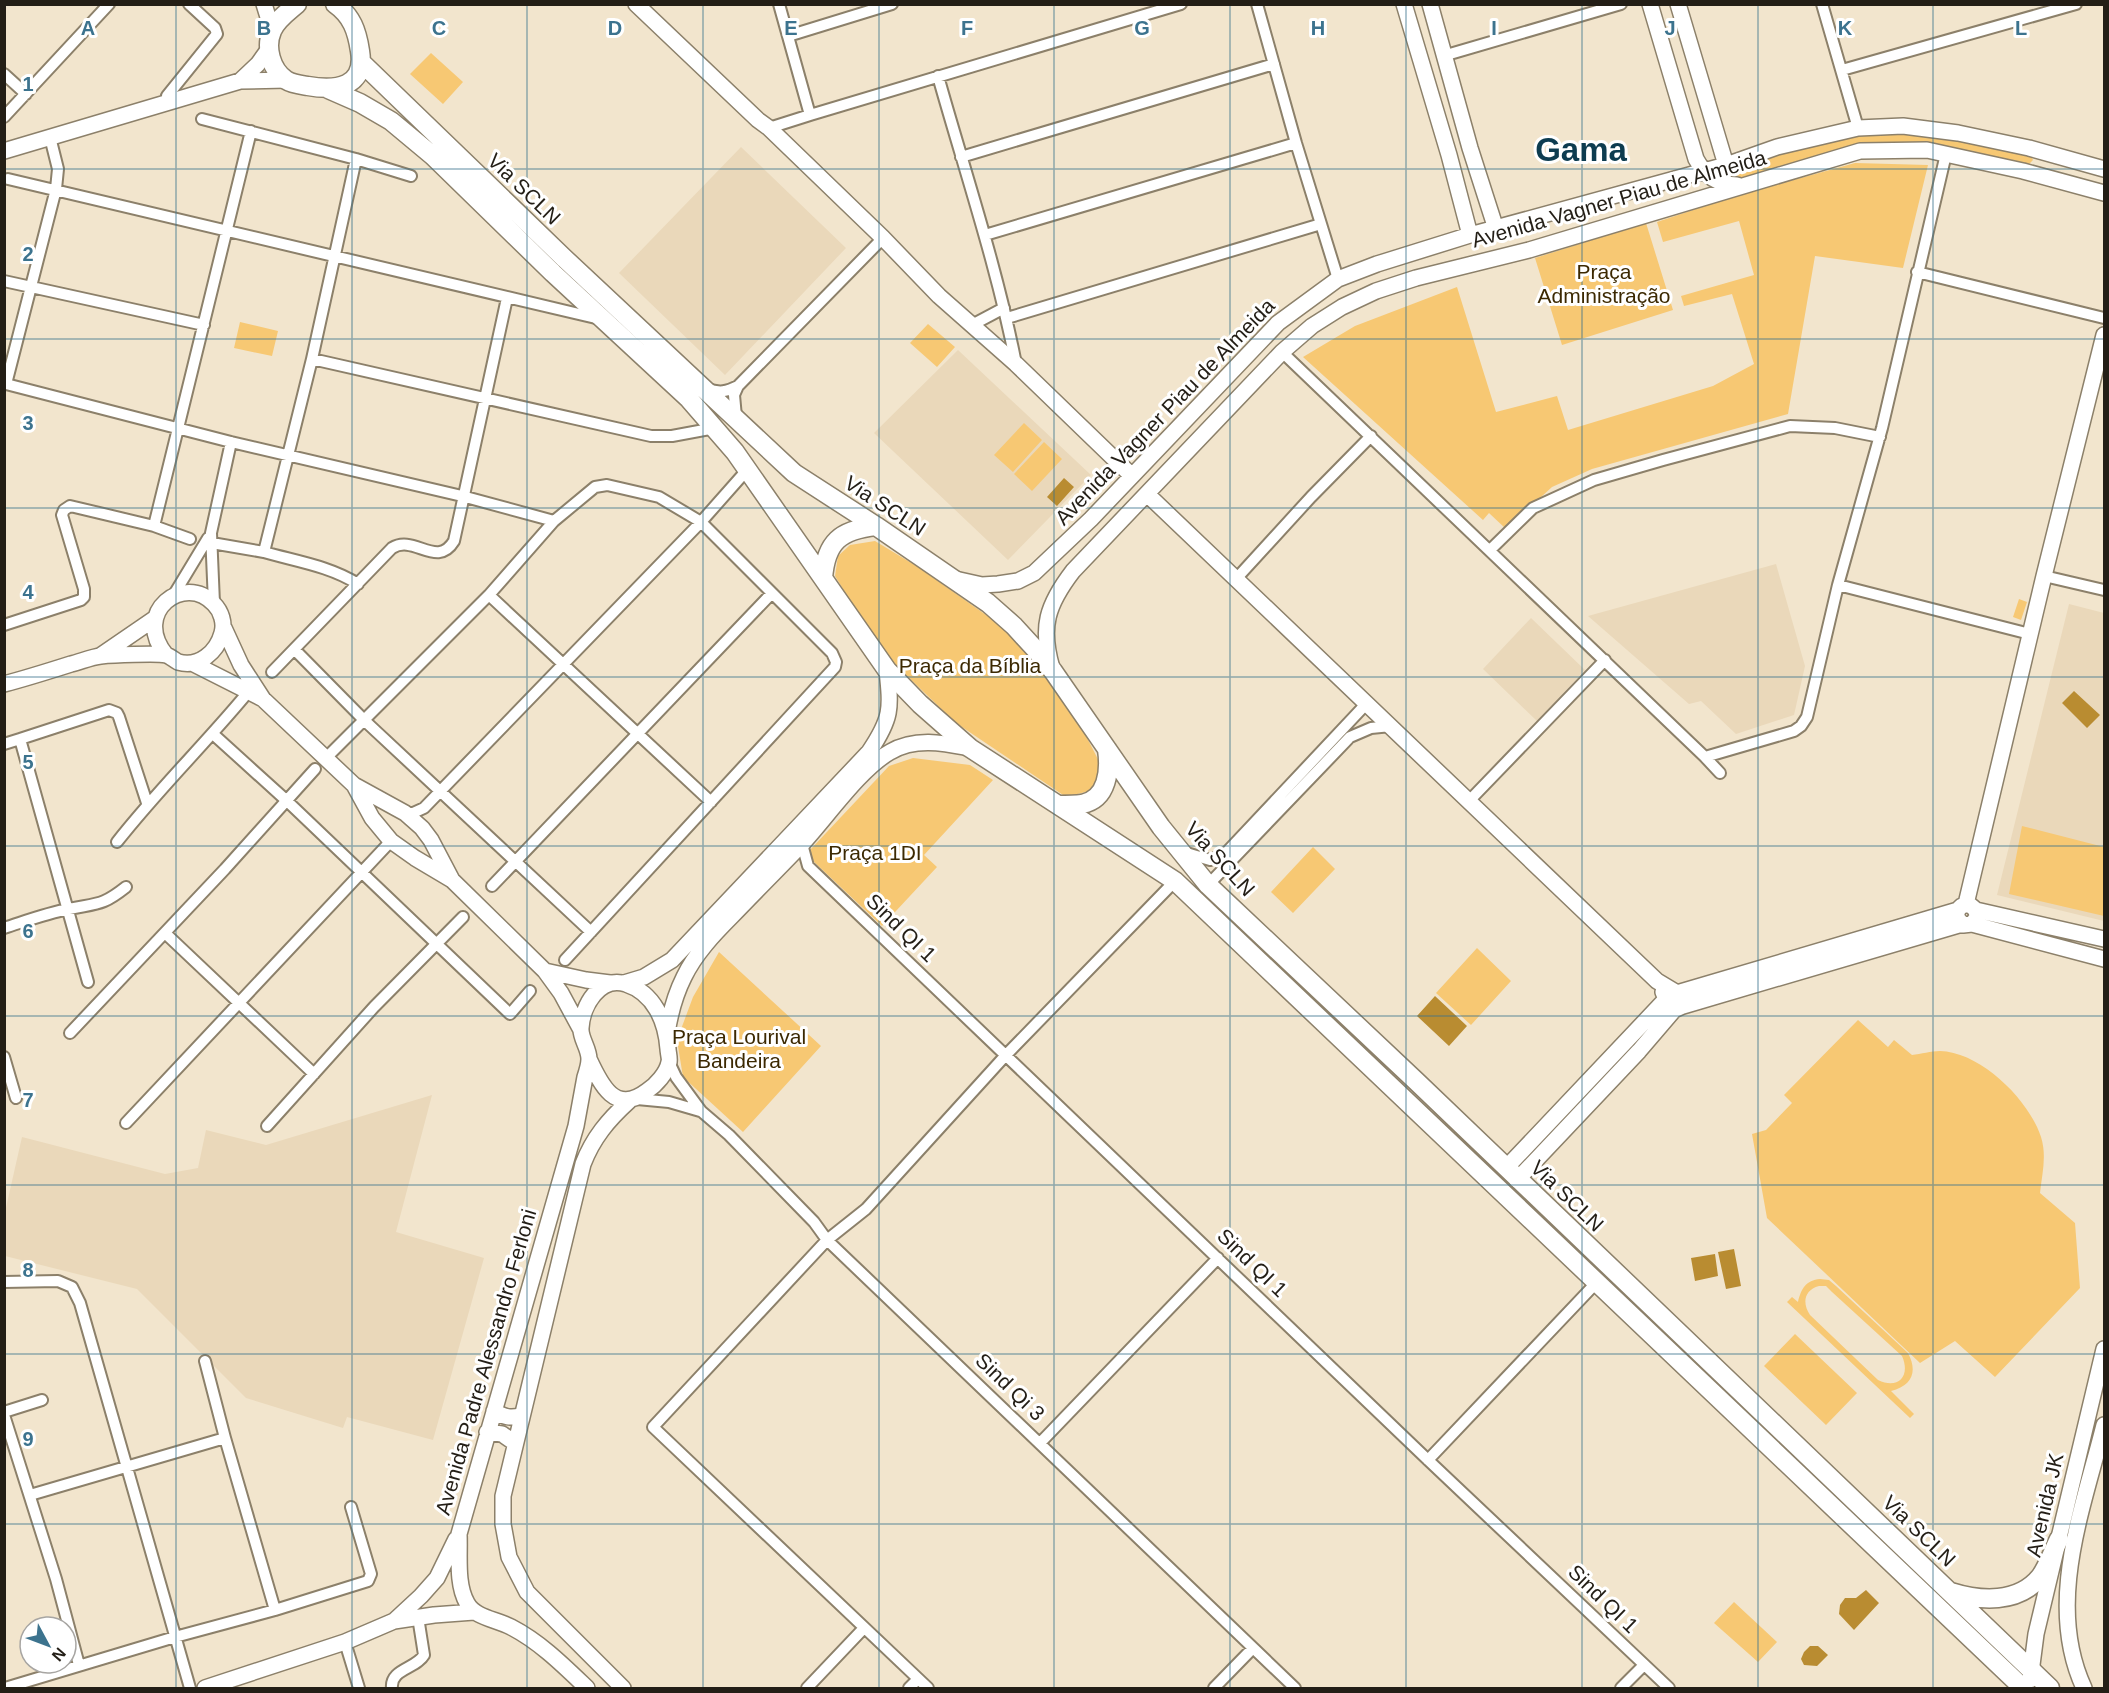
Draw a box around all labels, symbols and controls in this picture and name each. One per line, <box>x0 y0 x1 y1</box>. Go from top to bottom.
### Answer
text: A <box>81 17 95 39</box>
text: B <box>257 17 271 39</box>
text: C <box>432 17 446 39</box>
text: D <box>608 17 622 39</box>
text: E <box>784 17 798 39</box>
text: F <box>961 17 973 39</box>
text: G <box>1134 17 1150 39</box>
text: H <box>1311 17 1325 39</box>
text: I <box>1491 17 1497 39</box>
text: J <box>1664 17 1676 39</box>
text: K <box>1838 17 1853 39</box>
text: L <box>2015 17 2027 39</box>
text: 1 <box>22 73 34 95</box>
district label: Gama <box>1535 131 1628 168</box>
street label: Avenida Vagner Piau de Almeida <box>1469 145 1769 252</box>
street label: Via SCLN <box>483 148 565 229</box>
text: 2 <box>22 243 34 265</box>
park label: Praça Administração <box>1537 260 1671 307</box>
street label: Avenida Vagner Piau de Almeida <box>1050 294 1279 529</box>
text: 3 <box>22 412 34 434</box>
street label: Via SCLN <box>841 471 930 540</box>
text: 4 <box>22 581 34 603</box>
park label: Praça da Bíblia <box>899 654 1042 677</box>
text: 5 <box>22 751 34 773</box>
street label: Via SCLN <box>1181 817 1260 900</box>
park label: Praça 1DI <box>828 841 922 864</box>
street label: Sind QI 1 <box>862 889 941 966</box>
text: 6 <box>22 920 34 942</box>
park label: Praça Lourival Bandeira <box>672 1025 806 1072</box>
text: 7 <box>22 1089 34 1111</box>
street label: Via SCLN <box>1526 1155 1608 1236</box>
street label: Avenida Padre Alessandro Ferloni <box>431 1206 540 1517</box>
street label: Sind QI 1 <box>1213 1224 1292 1301</box>
text: 8 <box>22 1259 34 1281</box>
street label: Sind Qi 3 <box>971 1348 1049 1425</box>
text: 9 <box>22 1428 34 1450</box>
street label: Avenida JK <box>2021 1451 2068 1559</box>
street label: Via SCLN <box>1878 1490 1960 1571</box>
street label: Sind QI 1 <box>1564 1560 1643 1637</box>
north arrow <box>18 1615 78 1675</box>
text: N <box>49 1645 69 1664</box>

